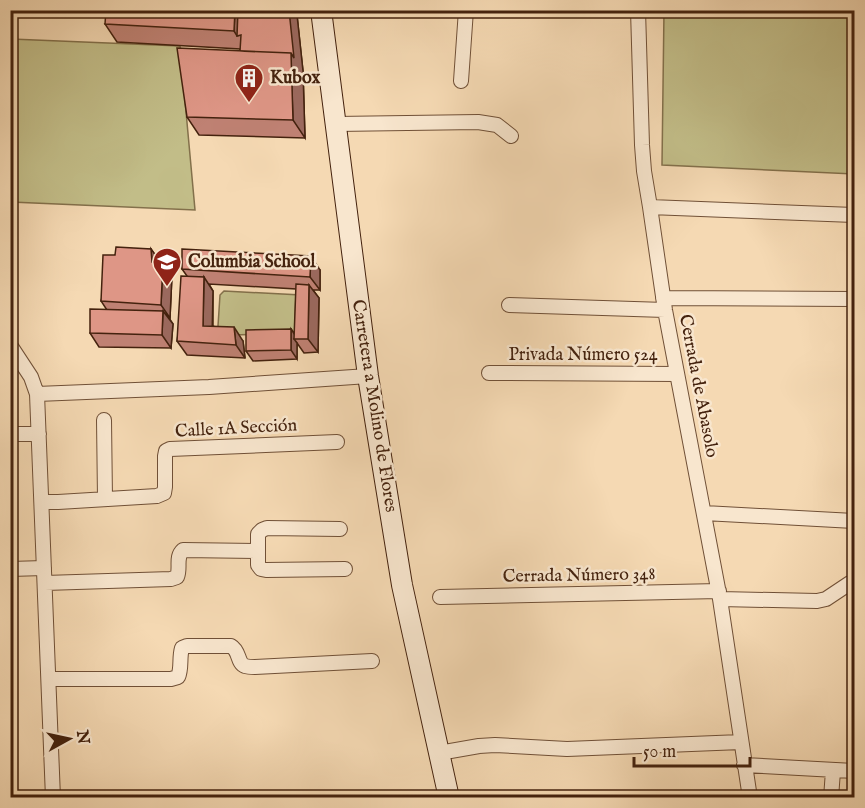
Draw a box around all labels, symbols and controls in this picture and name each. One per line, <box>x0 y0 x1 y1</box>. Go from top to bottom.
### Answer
building icon: Kubox <box>233 62 265 104</box>
place label: Kubox <box>270 67 320 90</box>
school or university icon: Columbia School <box>151 246 183 288</box>
place label: Columbia School <box>188 251 316 274</box>
street label: Carretera a Molino de Flores <box>346 298 402 514</box>
street label: Cerrada de Abasolo <box>673 312 723 460</box>
street label: Privada Número 524 <box>508 344 658 367</box>
street label: Calle 1A Sección <box>174 414 298 444</box>
street label: Cerrada Número 348 <box>502 563 656 589</box>
north arrow <box>39 709 99 769</box>
text: N <box>71 728 93 746</box>
scale bar <box>634 730 750 768</box>
text: 50 m <box>643 741 676 764</box>

